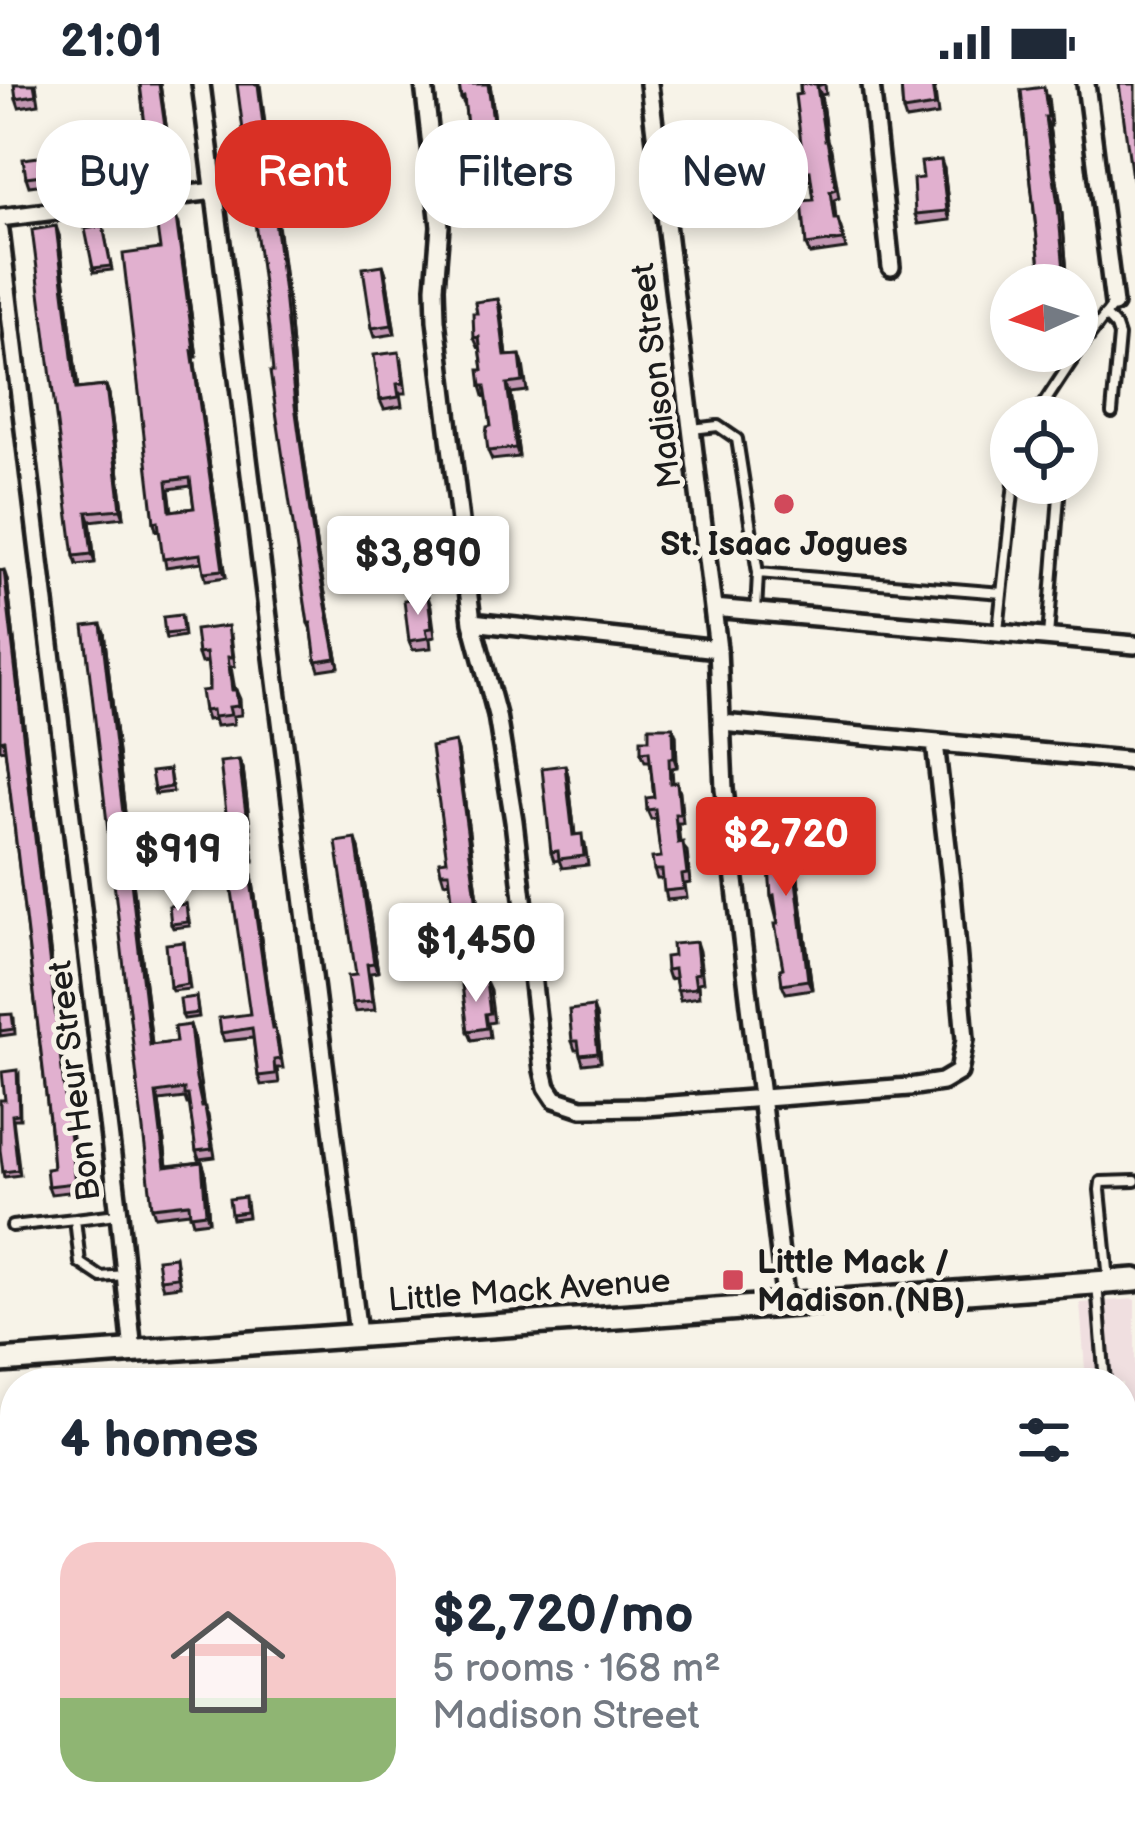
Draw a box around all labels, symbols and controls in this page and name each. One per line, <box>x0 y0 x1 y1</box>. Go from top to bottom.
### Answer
text: 21:01 <box>60 15 163 70</box>
chip: Buy <box>36 120 191 228</box>
chip: Rent <box>215 120 391 228</box>
chip: Filters <box>415 120 615 228</box>
chip: New <box>639 120 808 228</box>
street label: Madison Street <box>623 261 691 491</box>
north arrow <box>990 264 1098 372</box>
map controls <box>990 264 1098 504</box>
button: locate <box>990 396 1098 504</box>
marker: St. Isaac Jogues <box>771 491 797 517</box>
pin: $3,890 <box>320 516 516 618</box>
place label: St. Isaac Jogues <box>660 525 908 565</box>
text: $3,890 <box>354 531 482 578</box>
pin: $2,720 <box>688 797 884 899</box>
pin: $919 <box>107 812 249 914</box>
text: $2,720 <box>723 812 849 859</box>
text: $919 <box>134 827 222 874</box>
pin: $1,450 <box>378 903 574 1005</box>
text: $1,450 <box>416 918 536 965</box>
street label: Bon Heur Street <box>40 958 110 1203</box>
place label: Little Mack / Madison (NB) <box>757 1243 965 1321</box>
street label: Little Mack Avenue <box>387 1261 672 1321</box>
marker: Little Mack / Madison (NB) <box>720 1267 746 1293</box>
icon: filters <box>1011 1407 1077 1473</box>
text: 4 homes <box>60 1410 259 1471</box>
text: $2,720/mo <box>432 1585 693 1646</box>
icon: home <box>156 1590 300 1734</box>
text: 5 rooms · 168 m² <box>432 1646 721 1693</box>
text: Madison Street <box>432 1693 700 1740</box>

